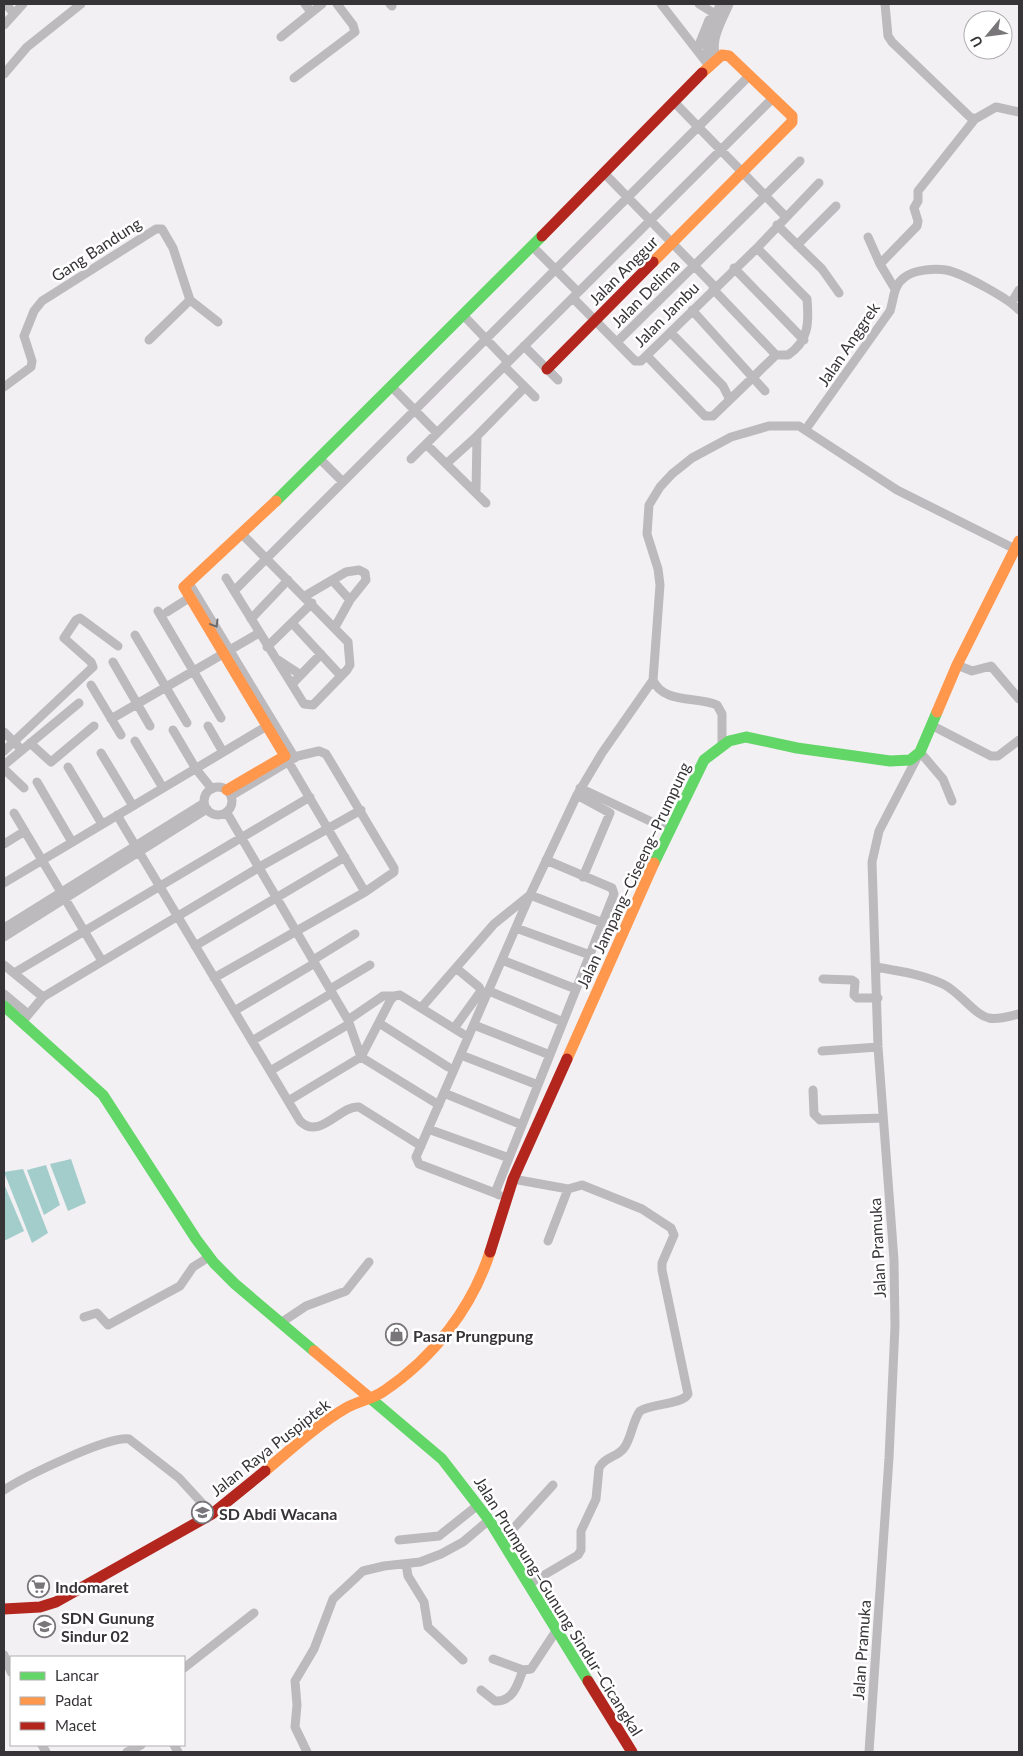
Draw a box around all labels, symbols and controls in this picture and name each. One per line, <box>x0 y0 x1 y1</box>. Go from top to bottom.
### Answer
north arrow <box>963 10 1013 60</box>
text: U <box>966 33 986 50</box>
street label: Gang Bandung <box>48 213 144 285</box>
street label: Jalan Anggur <box>585 231 662 308</box>
street label: Jalan Delima <box>607 255 683 331</box>
street label: Jalan Jambu <box>630 278 702 350</box>
street label: Jalan Anggrek <box>813 298 883 390</box>
one-way arrow <box>208 619 218 628</box>
street label: Jalan Jampang–Ciseeng–Prumpung <box>572 759 694 991</box>
street label: Jalan Pramuka <box>865 1197 889 1299</box>
shop icon: Pasar Prungpung <box>385 1323 409 1347</box>
place label: Pasar Prungpung <box>413 1326 534 1345</box>
street label: Jalan Raya Puspiptek <box>207 1394 334 1500</box>
street label: Jalan Prumpung–Gunung Sindur–Cicangkal <box>471 1473 647 1739</box>
school or university icon: SD Abdi Wacana <box>191 1501 215 1525</box>
place label: SD Abdi Wacana <box>219 1504 337 1523</box>
supermarket icon: Indomaret <box>27 1574 51 1598</box>
place label: Indomaret <box>55 1577 129 1596</box>
street label: Jalan Pramuka <box>848 1599 874 1701</box>
place label: SDN Gunung Sindur 02 <box>61 1608 155 1645</box>
school or university icon: SDN Gunung Sindur 02 <box>33 1614 57 1638</box>
legend <box>10 1656 185 1746</box>
text: Lancar <box>55 1666 99 1684</box>
text: Padat <box>55 1691 93 1709</box>
text: Macet <box>55 1716 97 1734</box>

